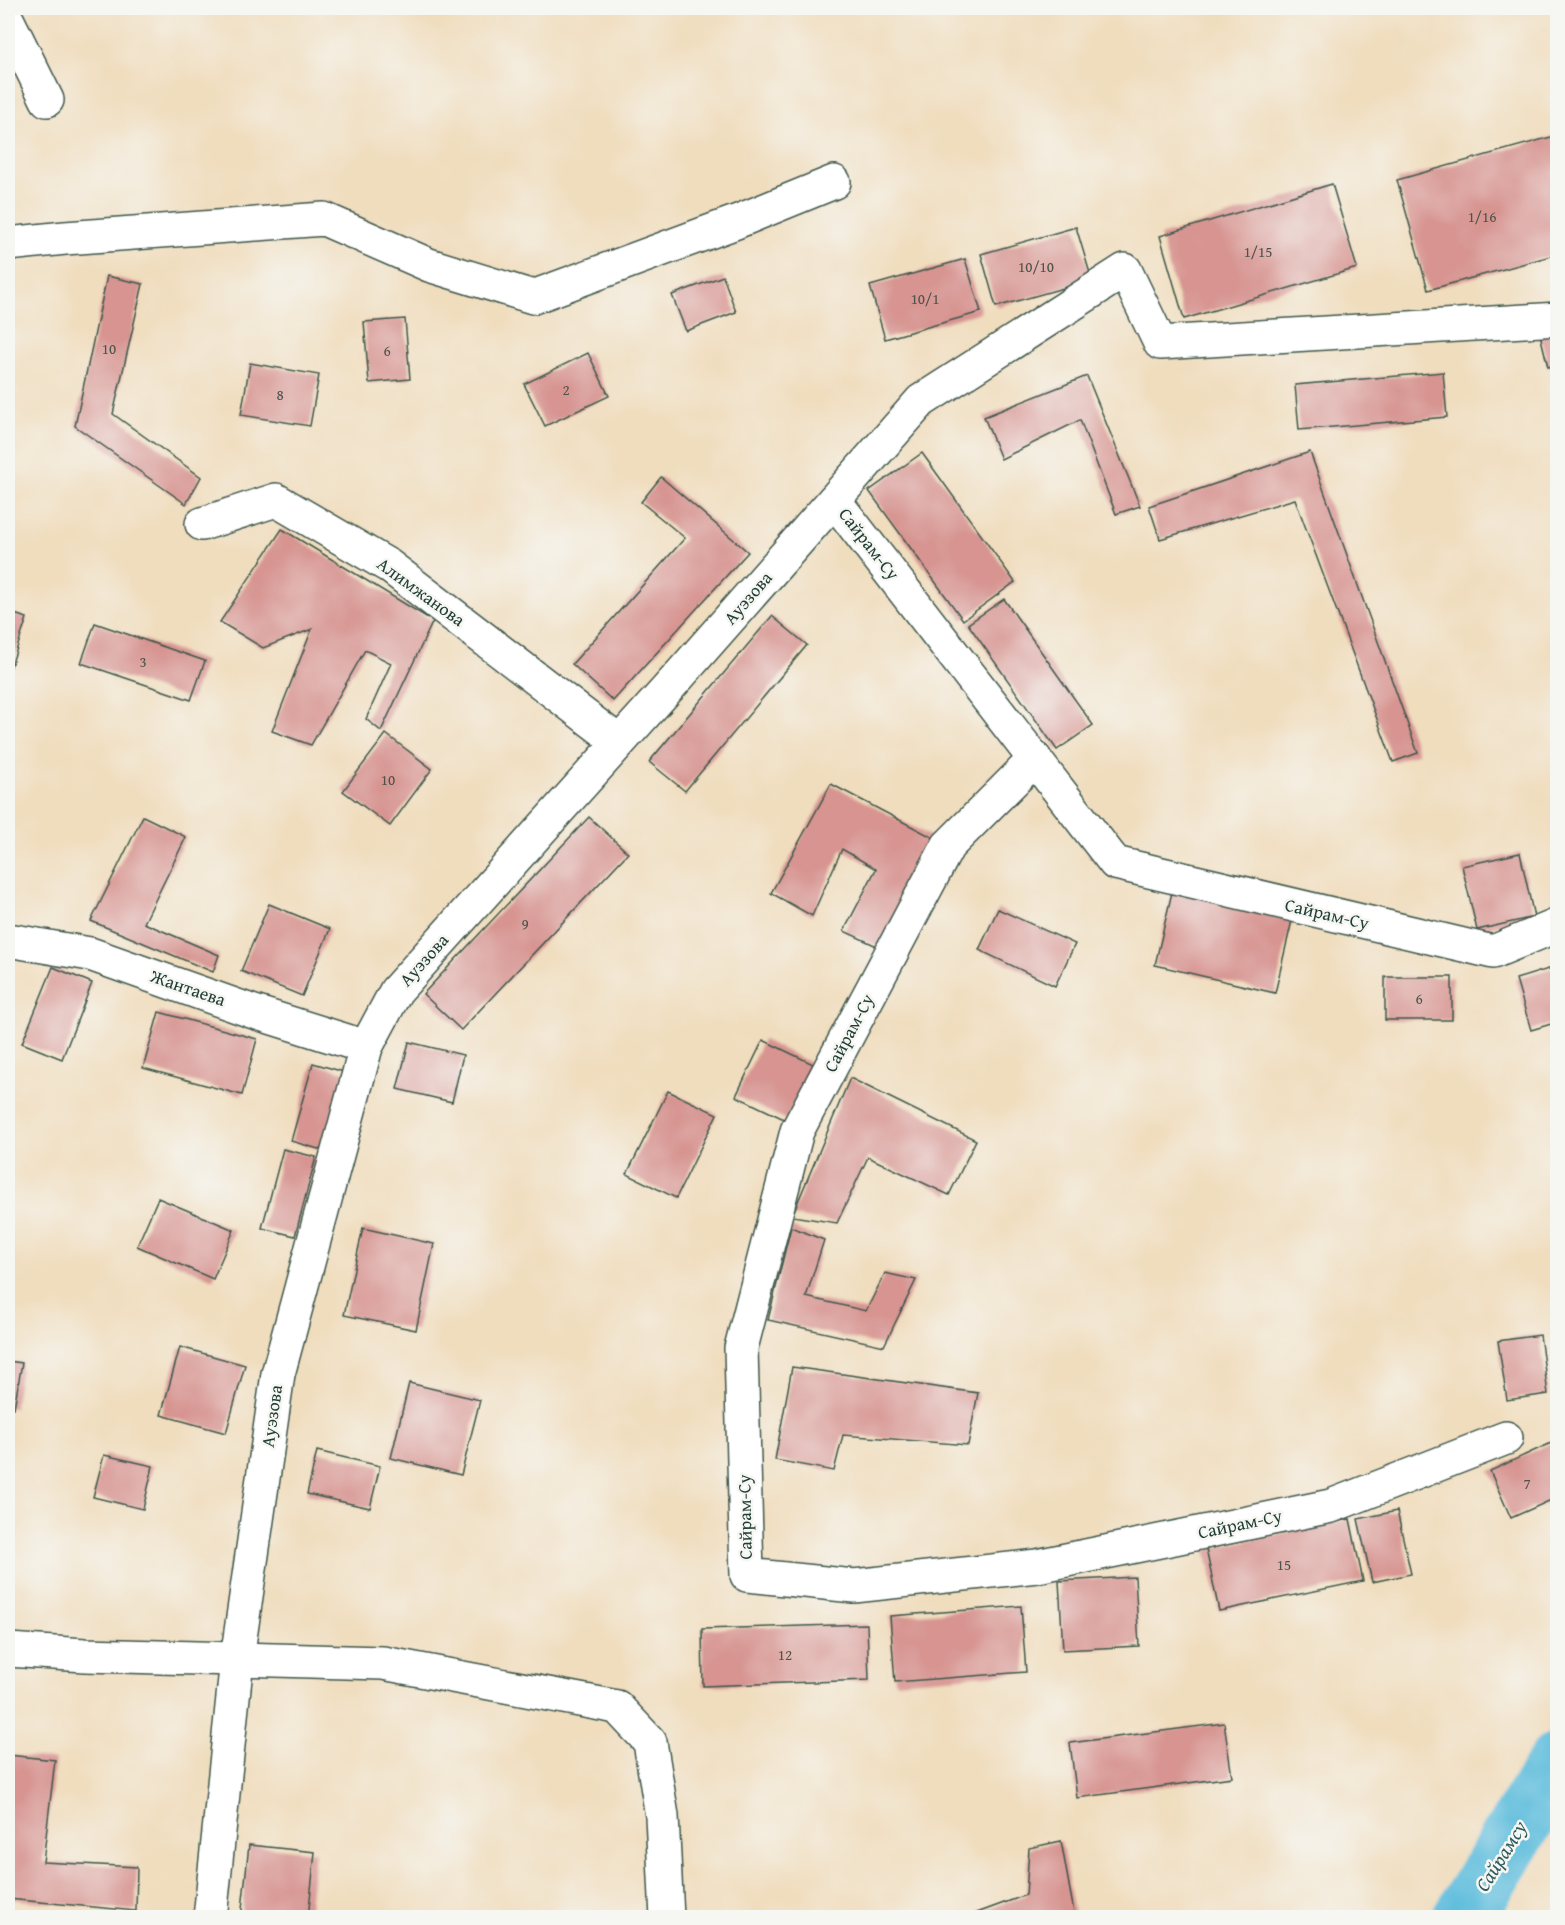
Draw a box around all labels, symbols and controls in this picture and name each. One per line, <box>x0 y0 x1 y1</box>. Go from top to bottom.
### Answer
house number: 1/16 <box>1468 206 1496 227</box>
house number: 1/15 <box>1244 241 1272 262</box>
house number: 10/10 <box>1018 256 1054 277</box>
house number: 10/1 <box>911 288 939 309</box>
house number: 10 <box>102 338 116 359</box>
house number: 6 <box>383 340 391 361</box>
house number: 2 <box>562 379 570 400</box>
house number: 8 <box>276 384 284 405</box>
street label: Сайрам-Су <box>832 502 906 586</box>
street label: Алимжанова <box>372 550 471 633</box>
street label: Ауэзова <box>717 565 779 630</box>
house number: 3 <box>139 651 147 672</box>
house number: 10 <box>381 769 395 790</box>
street label: Сайрам-Су <box>1283 891 1372 936</box>
house number: 9 <box>521 913 529 934</box>
street label: Ауэзова <box>393 927 455 992</box>
street label: Жантаева <box>146 962 230 1013</box>
house number: 6 <box>1415 988 1423 1009</box>
street label: Сайрам-Су <box>817 989 881 1077</box>
street label: Ауэзова <box>254 1383 289 1449</box>
house number: 7 <box>1523 1473 1531 1494</box>
street label: Сайрам-Су <box>730 1474 759 1560</box>
street label: Сайрам-Су <box>1195 1501 1284 1546</box>
house number: 15 <box>1277 1554 1291 1575</box>
house number: 12 <box>778 1644 792 1665</box>
water label: Сайрамсу <box>1468 1815 1534 1897</box>

